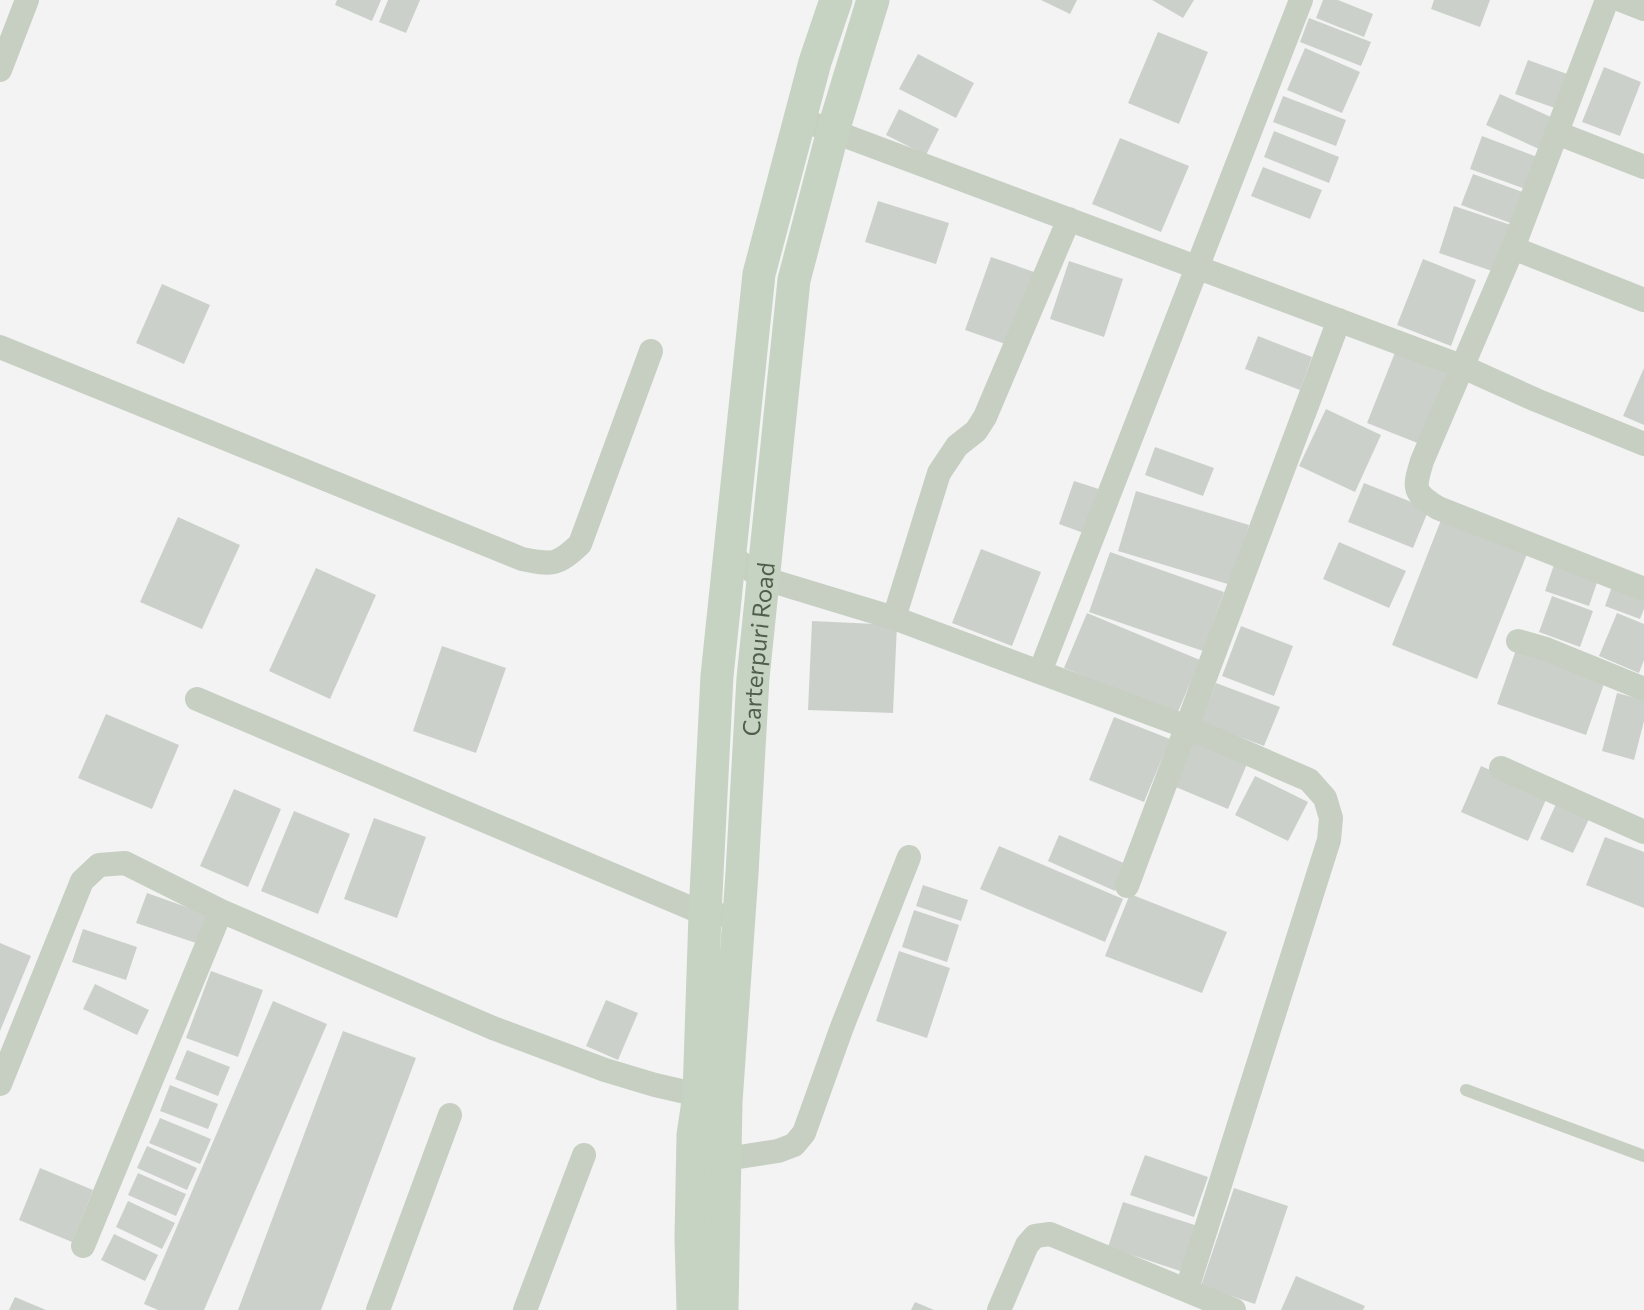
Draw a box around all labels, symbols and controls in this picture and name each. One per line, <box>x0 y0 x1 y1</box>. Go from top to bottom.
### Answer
street label: Carterpuri Road <box>735 561 779 737</box>

